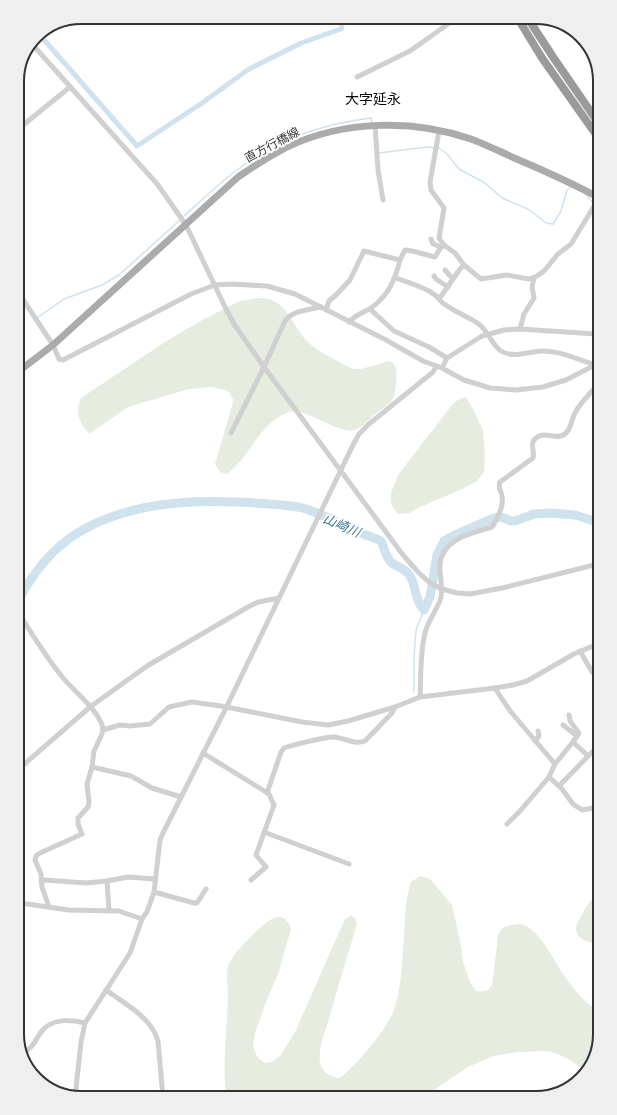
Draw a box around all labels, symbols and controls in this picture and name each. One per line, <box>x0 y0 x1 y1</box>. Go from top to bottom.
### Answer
district label: 大字延永 <box>345 91 401 108</box>
street label: 直方行橋線 <box>242 125 302 165</box>
water label: 山崎川 <box>321 511 365 542</box>

